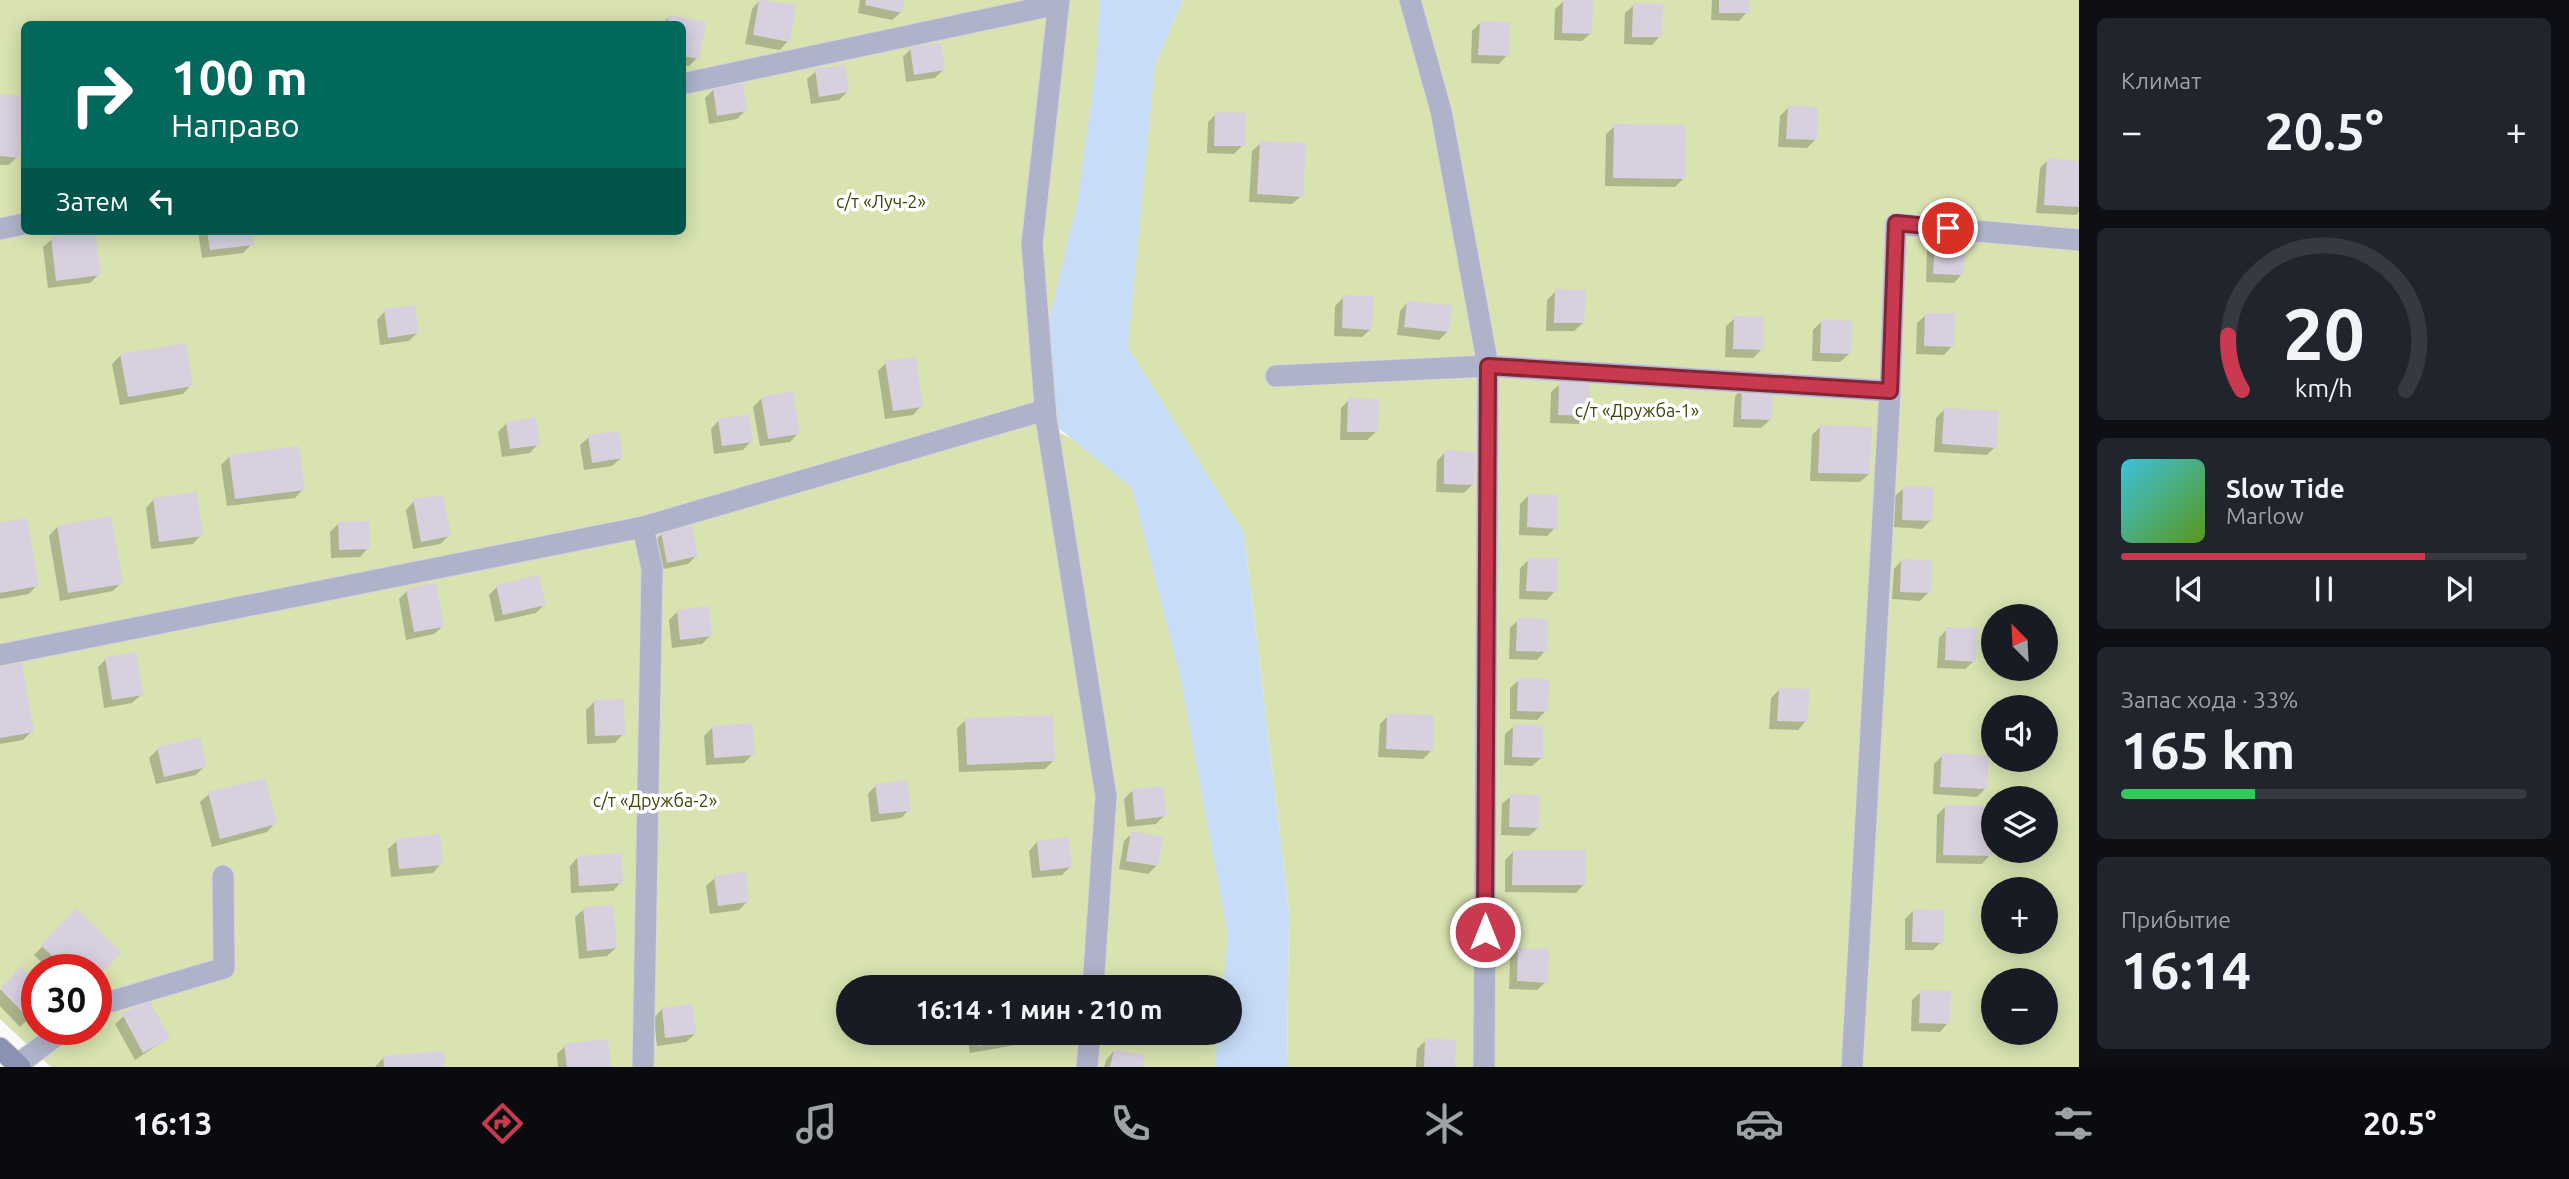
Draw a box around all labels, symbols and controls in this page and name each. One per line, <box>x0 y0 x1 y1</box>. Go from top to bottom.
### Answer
icon: right <box>56 49 147 140</box>
text: 100 m <box>171 49 308 104</box>
text: Климат <box>2121 68 2201 93</box>
text: 20.5° <box>2264 102 2384 160</box>
text: Направо <box>171 107 300 143</box>
text: − <box>2121 110 2142 152</box>
text: + <box>2506 110 2527 152</box>
icon: left <box>143 182 181 220</box>
text: Затем <box>56 187 129 216</box>
park label: с/т «Луч-2» <box>836 191 926 211</box>
pin <box>1918 198 1978 258</box>
icon: arrive <box>1929 209 1967 247</box>
text: 20 <box>2283 292 2365 374</box>
text: km/h <box>2295 373 2353 401</box>
park label: с/т «Дружба-1» <box>1575 400 1699 420</box>
text: Slow Tide <box>2226 474 2345 503</box>
text: Marlow <box>2226 503 2304 528</box>
icon: previous <box>2170 570 2208 608</box>
icon: pause <box>2305 570 2343 608</box>
icon: next <box>2440 570 2478 608</box>
north arrow <box>1981 604 2058 681</box>
map controls <box>1981 604 2058 1045</box>
text: Запас хода · 33% <box>2121 687 2298 712</box>
button: sound <box>1981 695 2058 772</box>
text: 165 km <box>2121 721 2295 779</box>
button: layers <box>1981 786 2058 863</box>
park label: с/т «Дружба-2» <box>593 790 717 810</box>
button: + <box>1981 877 2058 954</box>
position arrow <box>1448 895 1522 969</box>
text: Прибытие <box>2121 907 2231 932</box>
text: 16:14 <box>2121 941 2251 999</box>
speed limit sign: 30 <box>21 954 112 1045</box>
button: − <box>1981 968 2058 1045</box>
text: 16:14 · 1 мин · 210 m <box>916 995 1162 1024</box>
icon: directions <box>478 1099 527 1148</box>
icon: music <box>792 1099 841 1148</box>
icon: phone <box>1106 1099 1155 1148</box>
icon: climate <box>1420 1099 1469 1148</box>
icon: car <box>1735 1099 1784 1148</box>
icon: filters <box>2049 1099 2098 1148</box>
text: 16:13 <box>133 1105 213 1141</box>
text: 20.5° <box>2363 1105 2436 1141</box>

